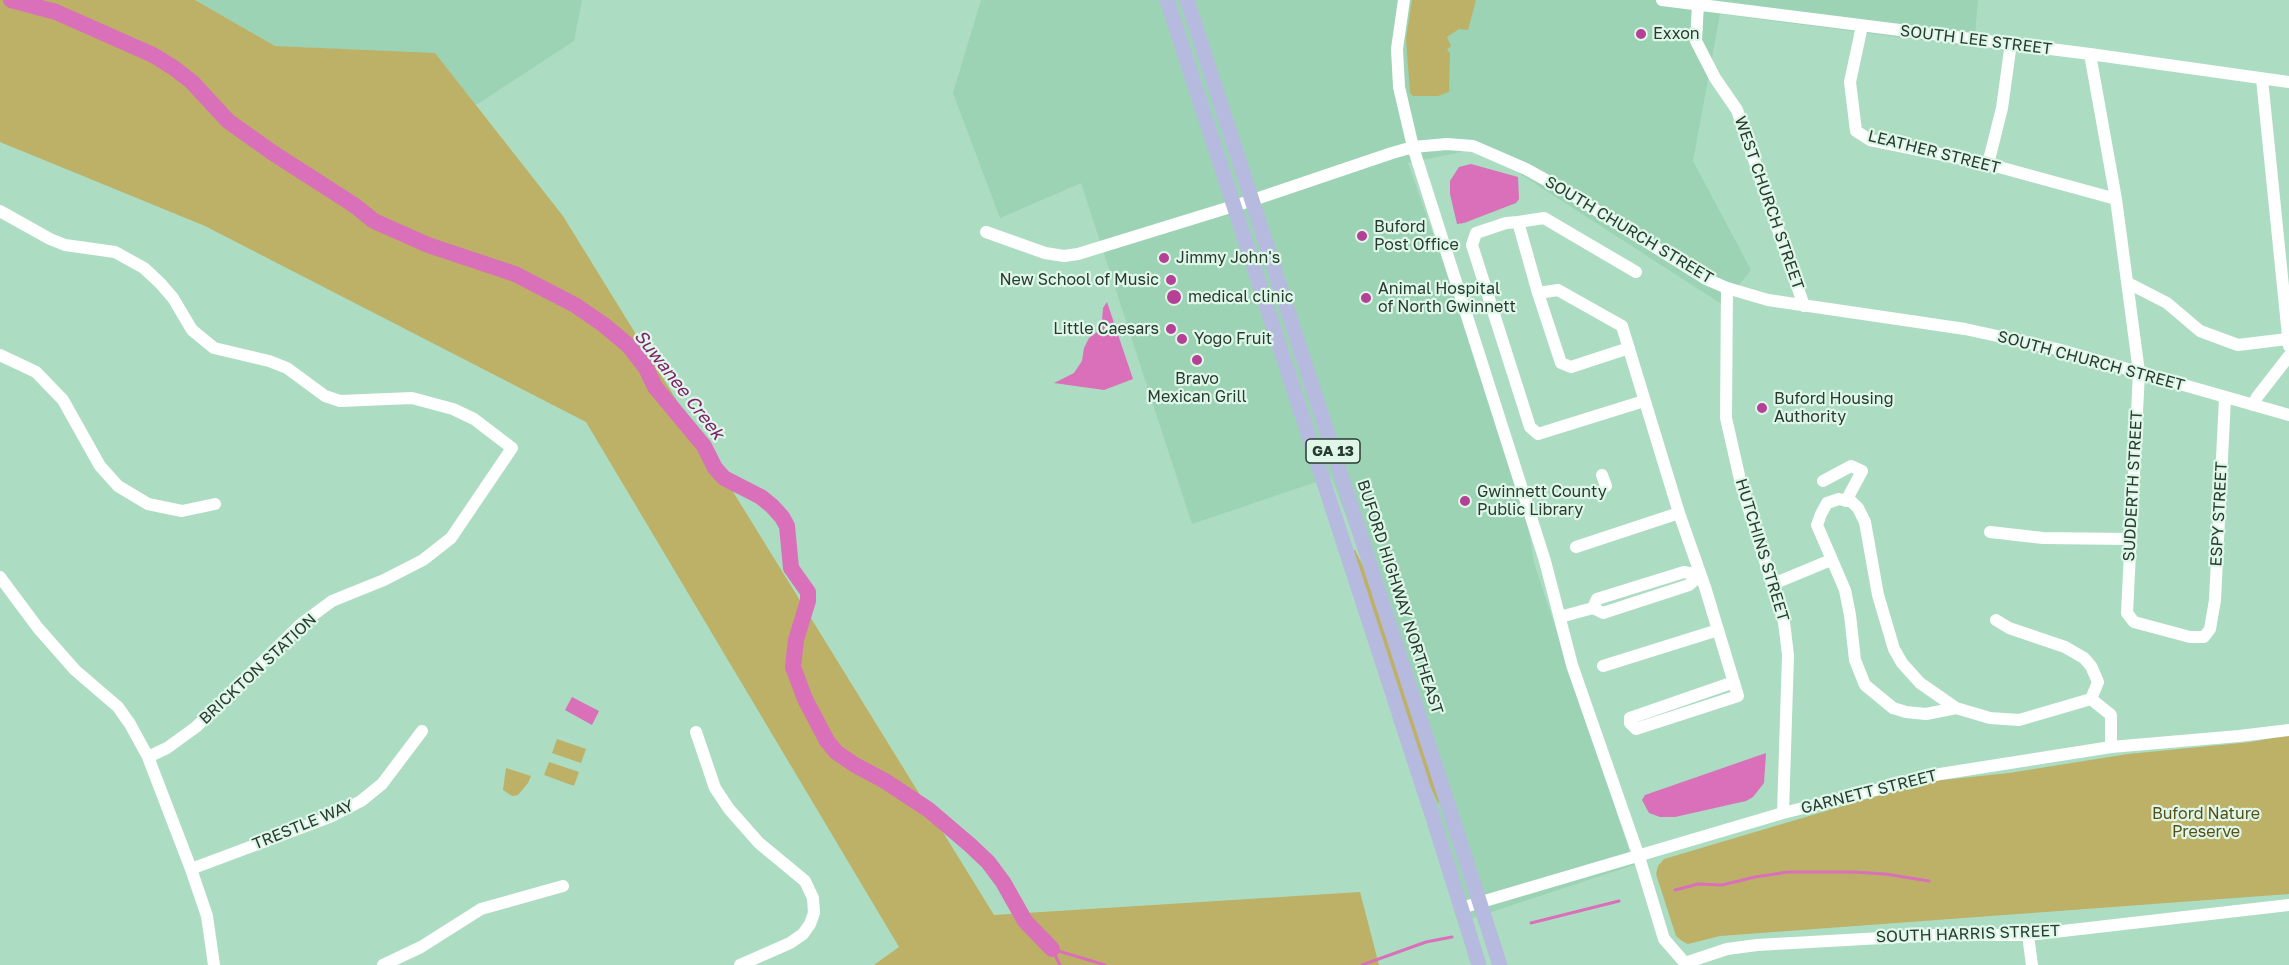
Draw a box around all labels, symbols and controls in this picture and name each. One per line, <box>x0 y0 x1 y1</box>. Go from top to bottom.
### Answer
street label: SOUTH LEE STREET <box>1899 21 2053 59</box>
place label: Exxon <box>1653 24 1700 44</box>
marker: Exxon <box>1634 27 1648 41</box>
street label: WEST CHURCH STREET <box>1730 114 1808 292</box>
street label: LEATHER STREET <box>1866 126 2002 178</box>
street label: SOUTH CHURCH STREET <box>1541 172 1717 288</box>
place label: Buford Post Office <box>1374 217 1459 255</box>
marker: Buford Post Office <box>1355 229 1369 243</box>
place label: Jimmy John's <box>1176 248 1280 268</box>
marker: Jimmy John's <box>1157 251 1171 265</box>
place label: New School of Music <box>999 270 1159 290</box>
marker: New School of Music <box>1164 273 1178 287</box>
place label: Animal Hospital of North Gwinnett <box>1378 279 1516 317</box>
place label: medical clinic <box>1188 287 1293 307</box>
marker: medical clinic <box>1165 288 1183 306</box>
marker: Animal Hospital of North Gwinnett <box>1359 291 1373 305</box>
place label: Little Caesars <box>1053 319 1159 339</box>
marker: Little Caesars <box>1164 322 1178 336</box>
water label: Suwanee Creek <box>629 326 729 444</box>
street label: SOUTH CHURCH STREET <box>1995 327 2187 395</box>
place label: Yogo Fruit <box>1194 329 1272 349</box>
marker: Yogo Fruit <box>1175 332 1189 346</box>
marker: Bravo Mexican Grill <box>1190 353 1204 367</box>
place label: Bravo Mexican Grill <box>1147 369 1247 407</box>
place label: Buford Housing Authority <box>1774 389 1893 427</box>
marker: Buford Housing Authority <box>1755 401 1769 415</box>
street label: SUDDERTH STREET <box>2119 410 2147 562</box>
road number: GA 13 <box>1306 439 1360 463</box>
street label: ESPY STREET <box>2207 461 2231 567</box>
street label: HUTCHINS STREET <box>1731 476 1793 624</box>
street label: BUFORD HIGHWAY NORTHEAST <box>1353 477 1447 717</box>
place label: Gwinnett County Public Library <box>1477 482 1607 520</box>
marker: Gwinnett County Public Library <box>1458 494 1472 508</box>
street label: BRICKTON STATION <box>195 610 321 728</box>
street label: GARNETT STREET <box>1799 766 1939 818</box>
street label: TRESTLE WAY <box>250 796 356 854</box>
park label: Buford Nature Preserve <box>2152 804 2260 842</box>
street label: SOUTH HARRIS STREET <box>1876 921 2060 947</box>

